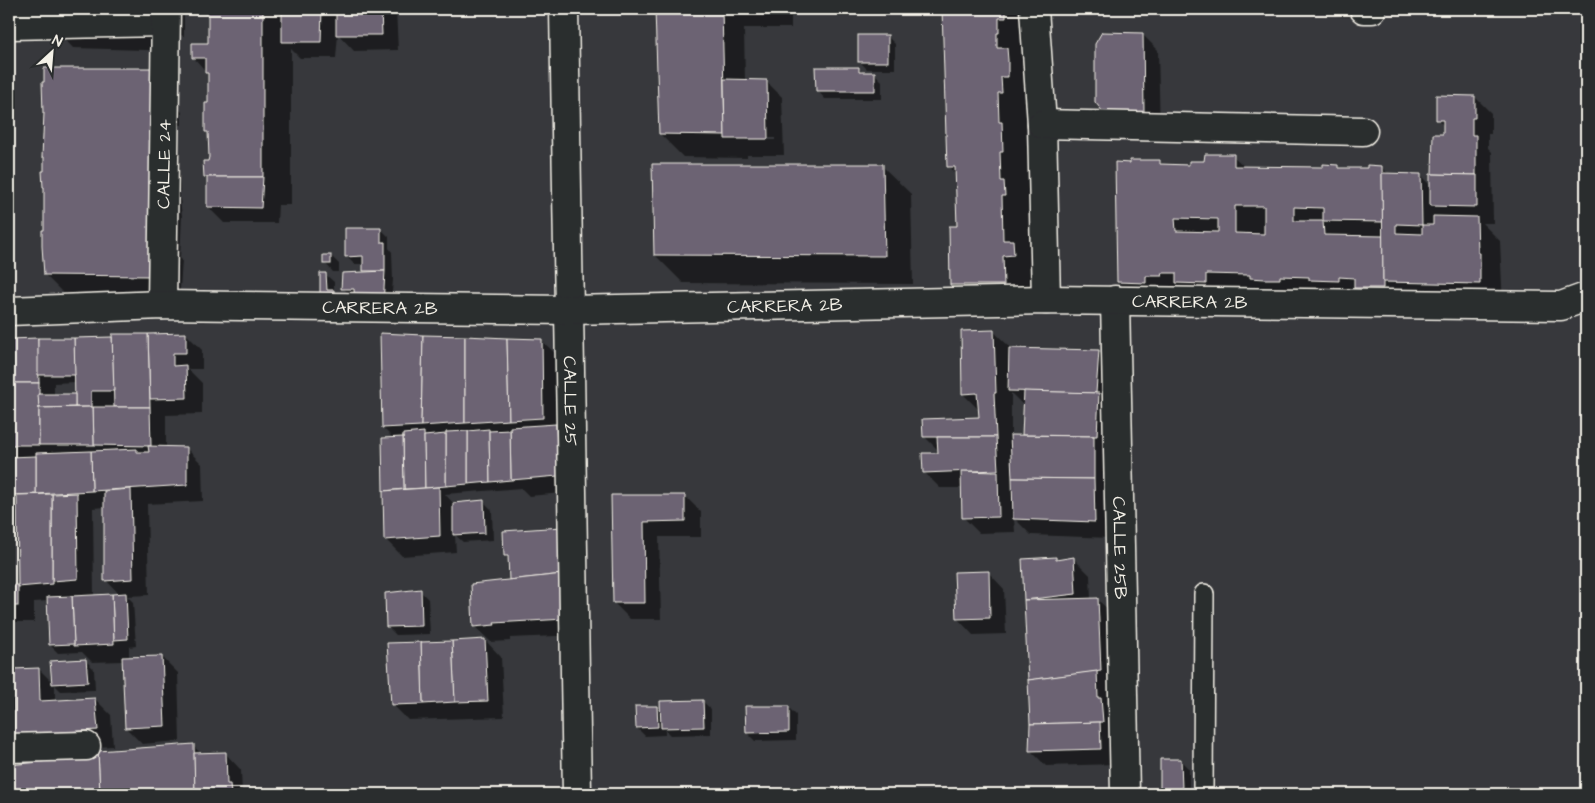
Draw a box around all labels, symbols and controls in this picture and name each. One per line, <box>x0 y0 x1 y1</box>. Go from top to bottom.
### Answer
north arrow <box>28 28 78 78</box>
text: N <box>49 30 66 52</box>
street label: CALLE 24 <box>151 119 177 209</box>
street label: CARRERA 2B <box>1132 289 1248 315</box>
street label: CARRERA 2B <box>727 292 843 319</box>
street label: CARRERA 2B <box>322 294 438 321</box>
street label: CALLE 25 <box>557 356 584 446</box>
street label: CALLE 25B <box>1106 496 1134 600</box>

